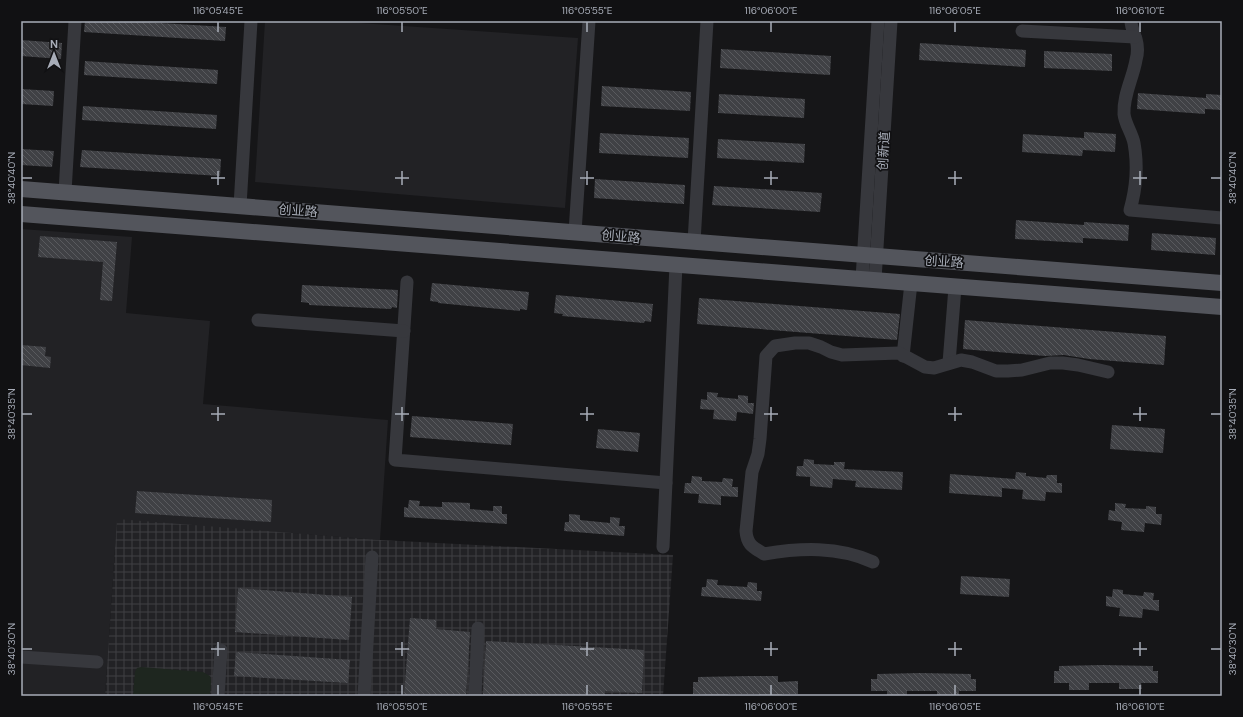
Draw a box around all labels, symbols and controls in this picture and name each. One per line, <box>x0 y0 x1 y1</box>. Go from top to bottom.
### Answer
text: 116°05'45"E <box>193 4 244 17</box>
text: 116°05'50"E <box>376 4 428 17</box>
text: 116°05'55"E <box>562 4 613 17</box>
text: 116°06'00"E <box>745 4 798 17</box>
text: 116°06'05"E <box>929 4 981 17</box>
text: 116°06'10"E <box>1115 4 1165 17</box>
north arrow <box>34 34 74 74</box>
text: N <box>50 37 58 51</box>
street label: 创新道 <box>874 131 893 171</box>
text: 38°40'40"N <box>5 152 18 204</box>
text: 38°40'40"N <box>1226 152 1239 204</box>
street label: 创业路 <box>278 201 318 220</box>
street label: 创业路 <box>601 226 641 247</box>
street label: 创业路 <box>924 252 964 271</box>
text: 38°40'35"N <box>5 388 18 440</box>
text: 38°40'35"N <box>1226 388 1239 440</box>
text: 38°40'30"N <box>5 623 18 675</box>
text: 38°40'30"N <box>1226 623 1239 675</box>
text: 116°05'45"E <box>193 700 244 713</box>
text: 116°05'50"E <box>376 700 428 713</box>
text: 116°05'55"E <box>562 700 613 713</box>
text: 116°06'00"E <box>745 700 798 713</box>
text: 116°06'05"E <box>929 700 981 713</box>
text: 116°06'10"E <box>1115 700 1165 713</box>

